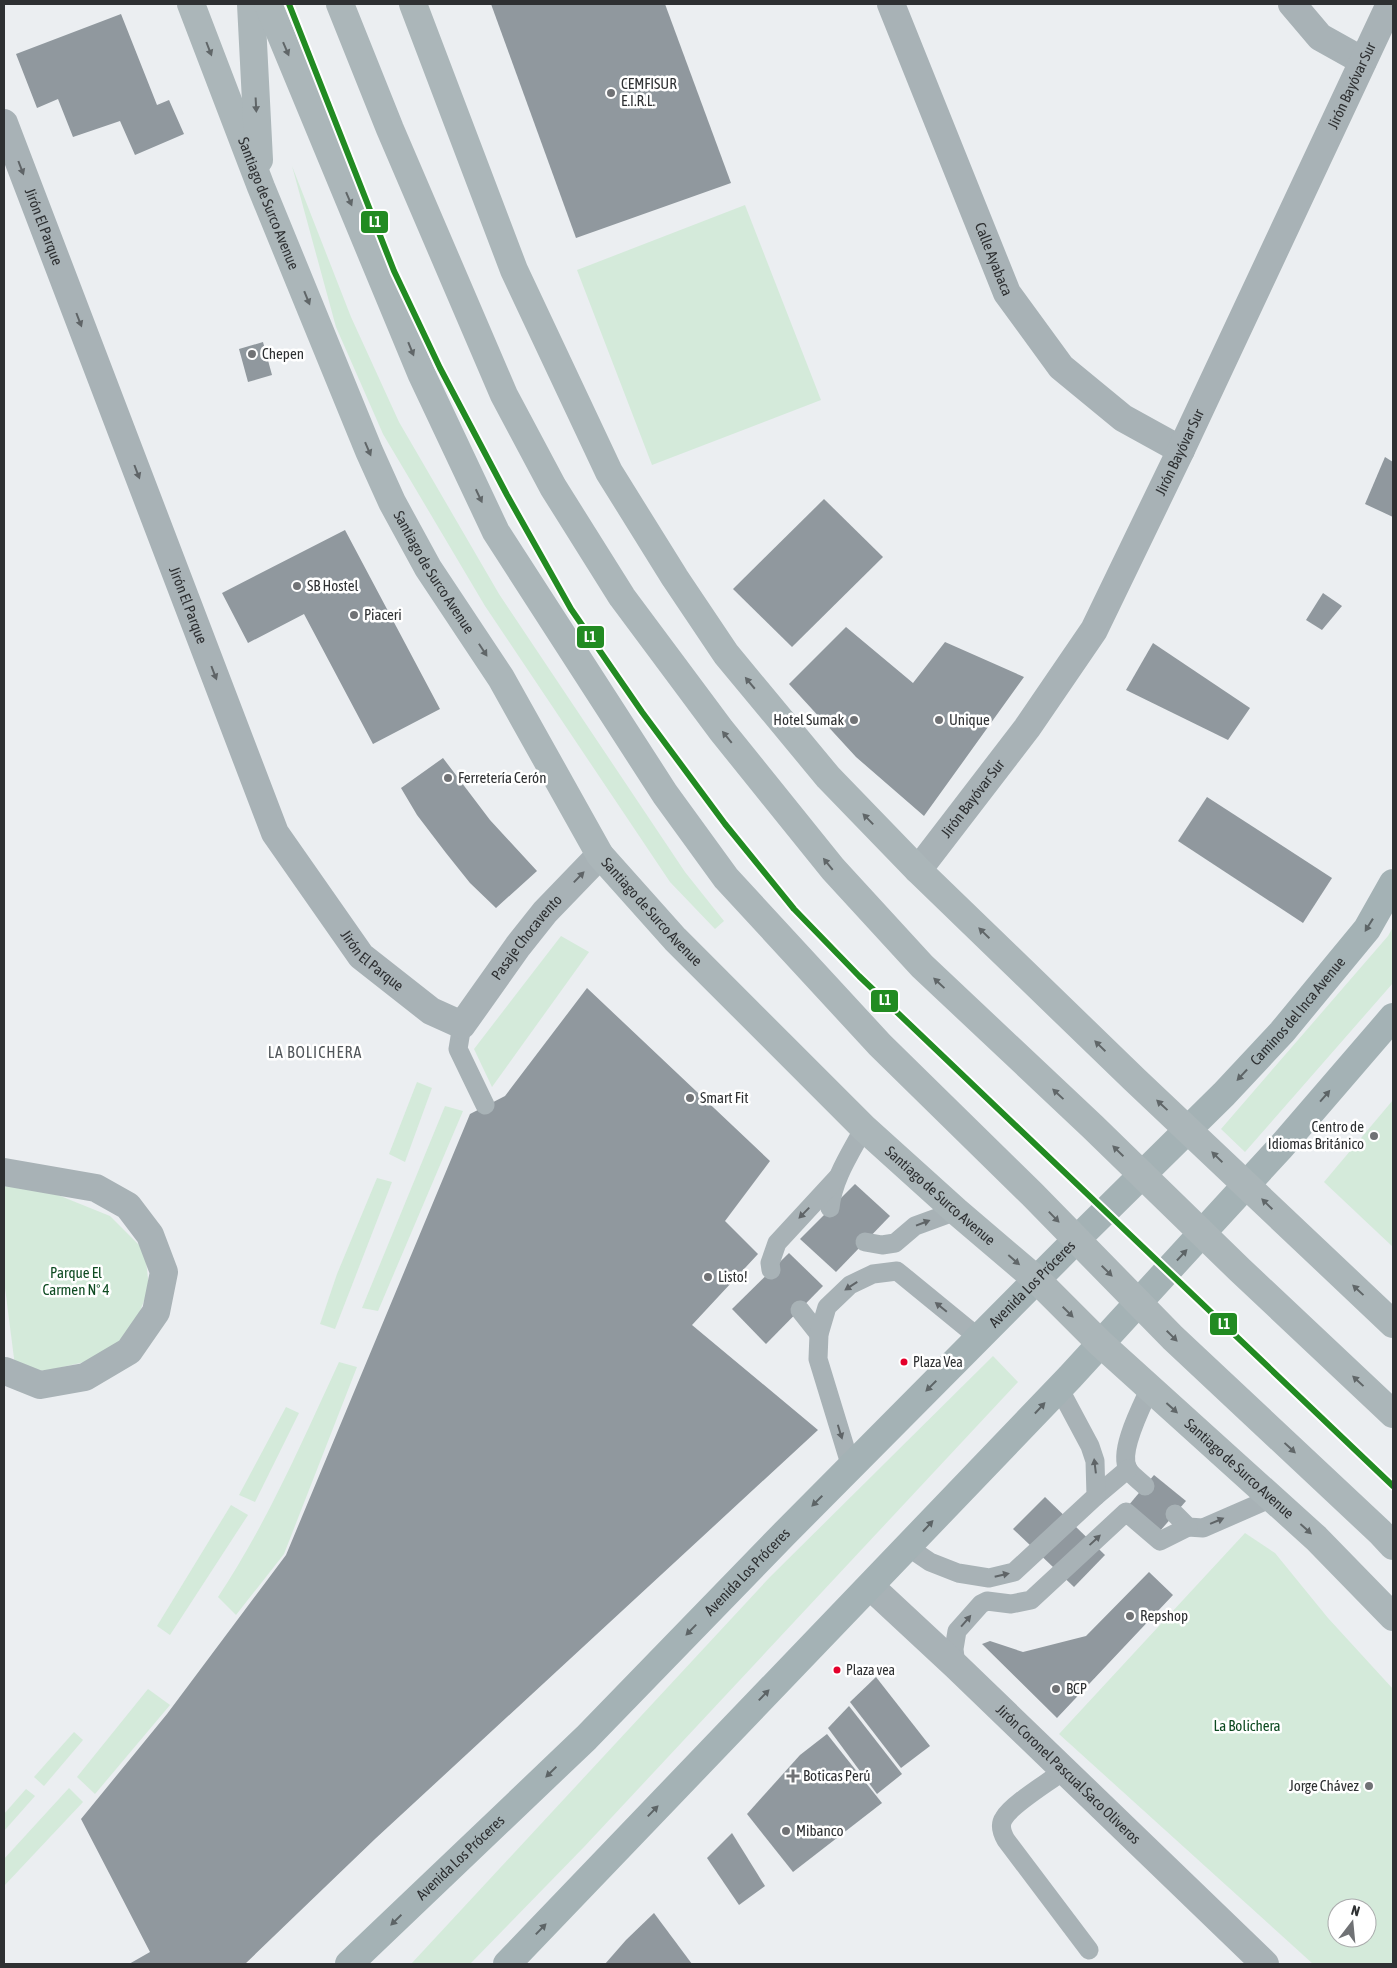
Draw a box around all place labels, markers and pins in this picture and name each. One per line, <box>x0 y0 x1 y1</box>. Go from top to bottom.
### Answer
place label: CEMFISUR E.I.R.L. <box>621 75 677 109</box>
marker: CEMFISUR E.I.R.L. <box>605 87 617 99</box>
place label: Chepen <box>262 345 304 362</box>
marker: Chepen <box>246 348 258 360</box>
place label: SB Hostel <box>307 577 359 594</box>
marker: SB Hostel <box>291 580 303 592</box>
place label: Piaceri <box>364 606 402 623</box>
marker: Piaceri <box>348 609 360 621</box>
place label: Hotel Sumak <box>773 711 844 728</box>
place label: Unique <box>949 711 990 728</box>
marker: Hotel Sumak <box>848 714 860 726</box>
marker: Unique <box>933 714 945 726</box>
place label: Ferretería Cerón <box>458 769 546 786</box>
marker: Ferretería Cerón <box>442 772 454 784</box>
place label: Smart Fit <box>700 1089 749 1106</box>
marker: Smart Fit <box>684 1092 696 1104</box>
place label: Centro de Idiomas Británico <box>1268 1118 1364 1152</box>
marker: Centro de Idiomas Británico <box>1368 1130 1380 1142</box>
place label: Listo! <box>718 1268 748 1285</box>
marker: Listo! <box>702 1271 714 1283</box>
place label: Plaza Vea <box>913 1354 963 1370</box>
marker: Plaza Vea <box>899 1357 909 1367</box>
place label: Repshop <box>1140 1607 1188 1624</box>
marker: Repshop <box>1124 1610 1136 1622</box>
place label: Plaza vea <box>846 1662 895 1678</box>
marker: Plaza vea <box>832 1665 842 1675</box>
place label: BCP <box>1066 1680 1087 1697</box>
marker: BCP <box>1050 1683 1062 1695</box>
place label: Boticas Perú <box>803 1767 871 1784</box>
marker: Boticas Perú <box>787 1770 799 1782</box>
place label: Jorge Chávez <box>1289 1777 1360 1794</box>
marker: Jorge Chávez <box>1363 1780 1375 1792</box>
place label: Mibanco <box>796 1822 843 1839</box>
marker: Mibanco <box>780 1825 792 1837</box>

